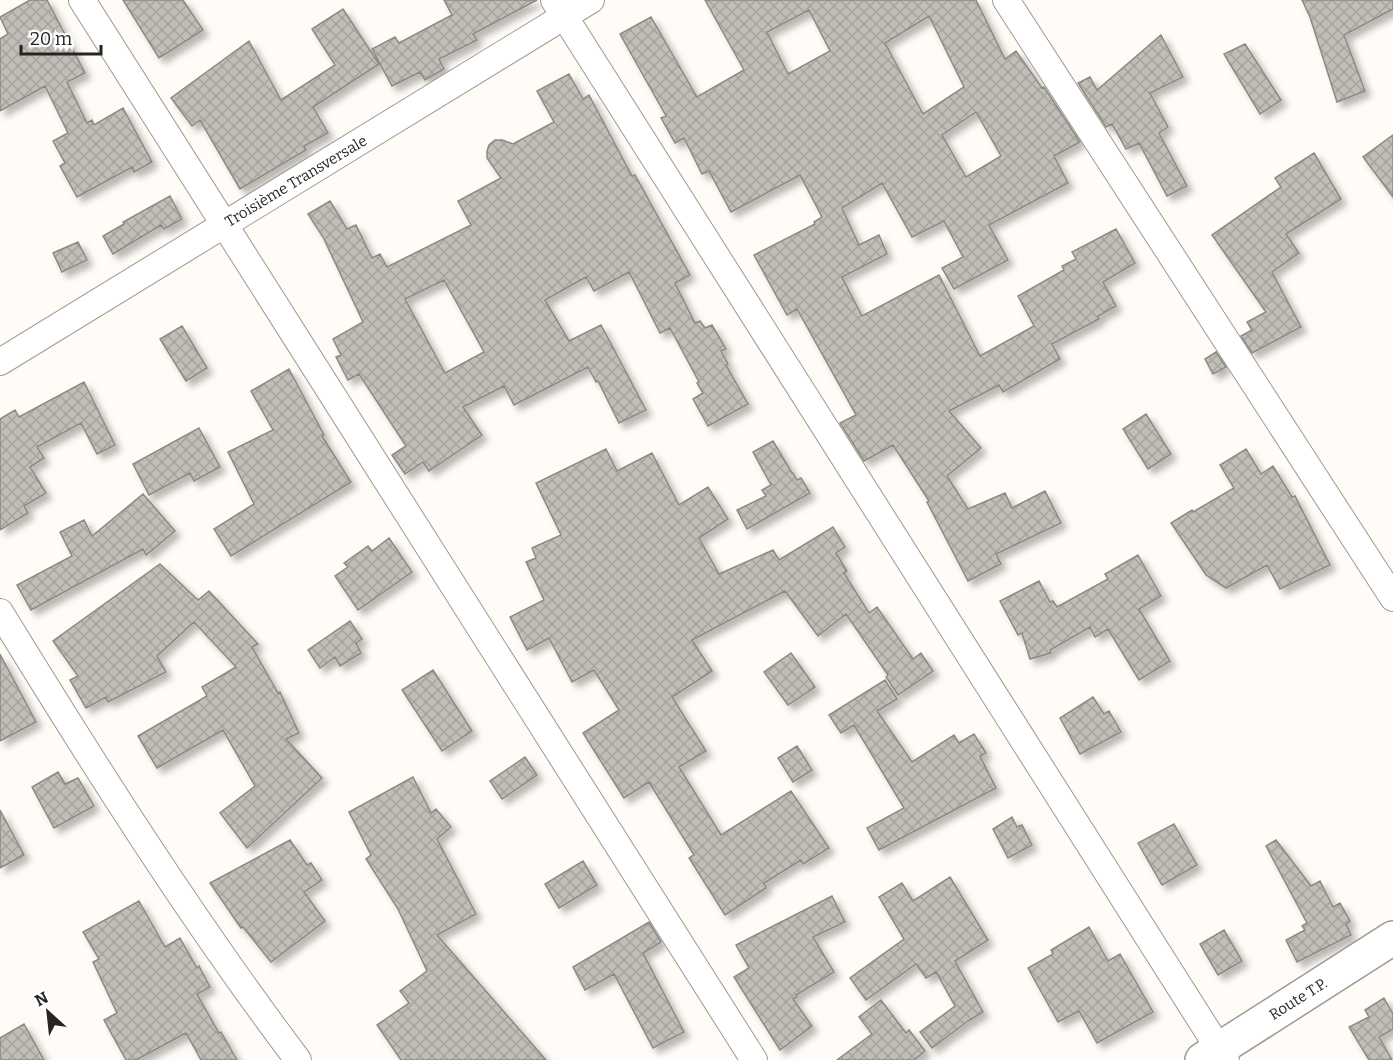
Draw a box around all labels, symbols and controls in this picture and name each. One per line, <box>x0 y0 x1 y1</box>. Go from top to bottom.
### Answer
scale bar <box>21 18 100 56</box>
text: 20 m <box>30 28 72 50</box>
street label: Troisième Transversale <box>222 131 370 231</box>
street label: Route T.P. <box>1266 974 1330 1024</box>
north arrow <box>18 982 78 1042</box>
text: N <box>32 988 51 1010</box>

